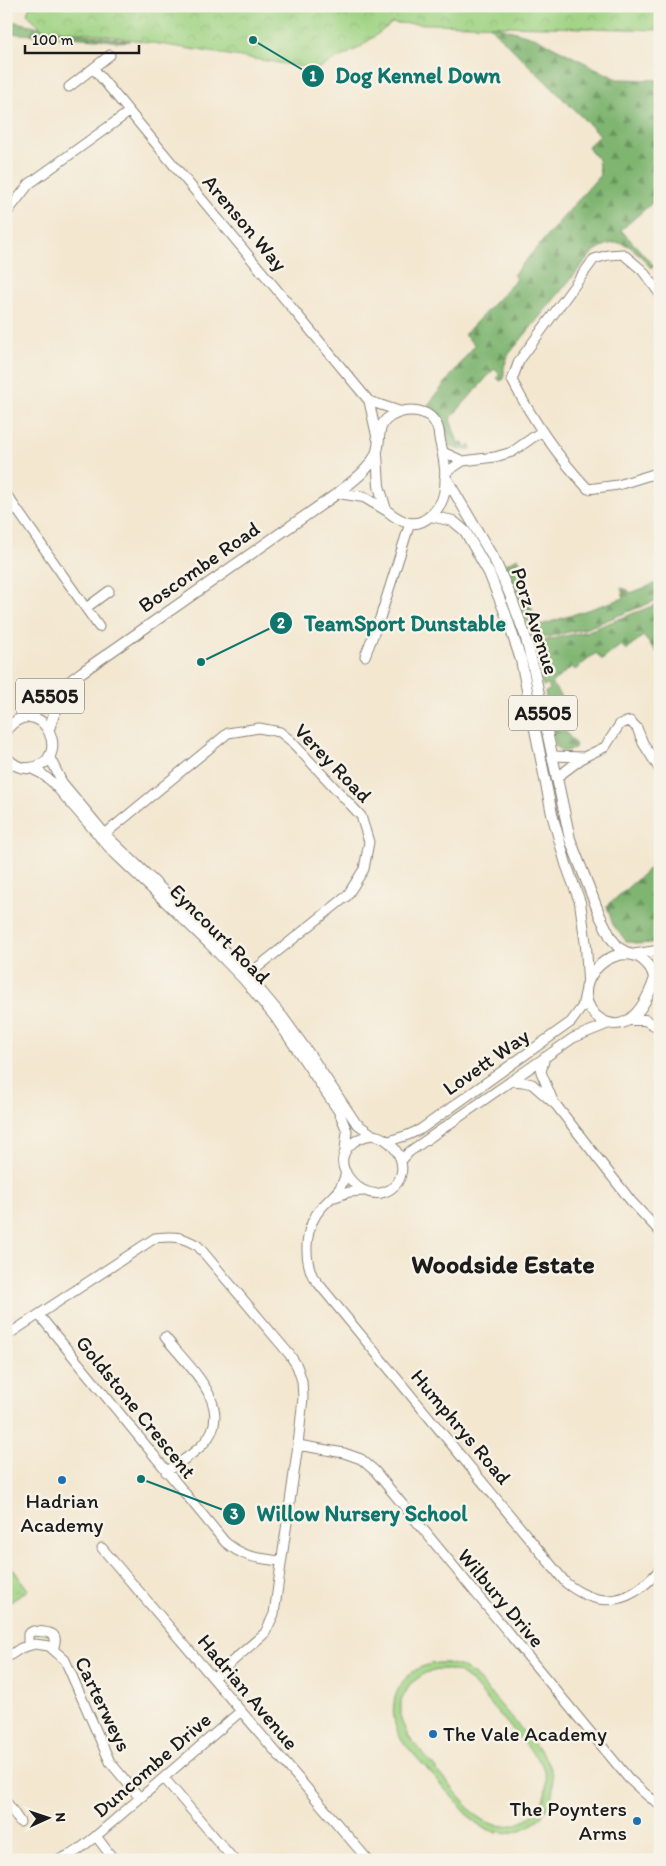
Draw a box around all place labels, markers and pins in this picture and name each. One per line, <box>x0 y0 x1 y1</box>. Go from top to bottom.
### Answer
callout: Dog Kennel Down <box>301 57 511 94</box>
callout: TeamSport Dunstable <box>268 605 516 642</box>
marker: Hadrian Academy <box>56 1474 68 1486</box>
place label: Hadrian Academy <box>21 1488 104 1537</box>
callout: Willow Nursery School <box>221 1495 477 1532</box>
place label: The Vale Academy <box>443 1721 607 1746</box>
marker: The Vale Academy <box>427 1728 439 1740</box>
place label: The Poynters Arms <box>509 1796 627 1845</box>
marker: The Poynters Arms <box>631 1815 643 1827</box>

